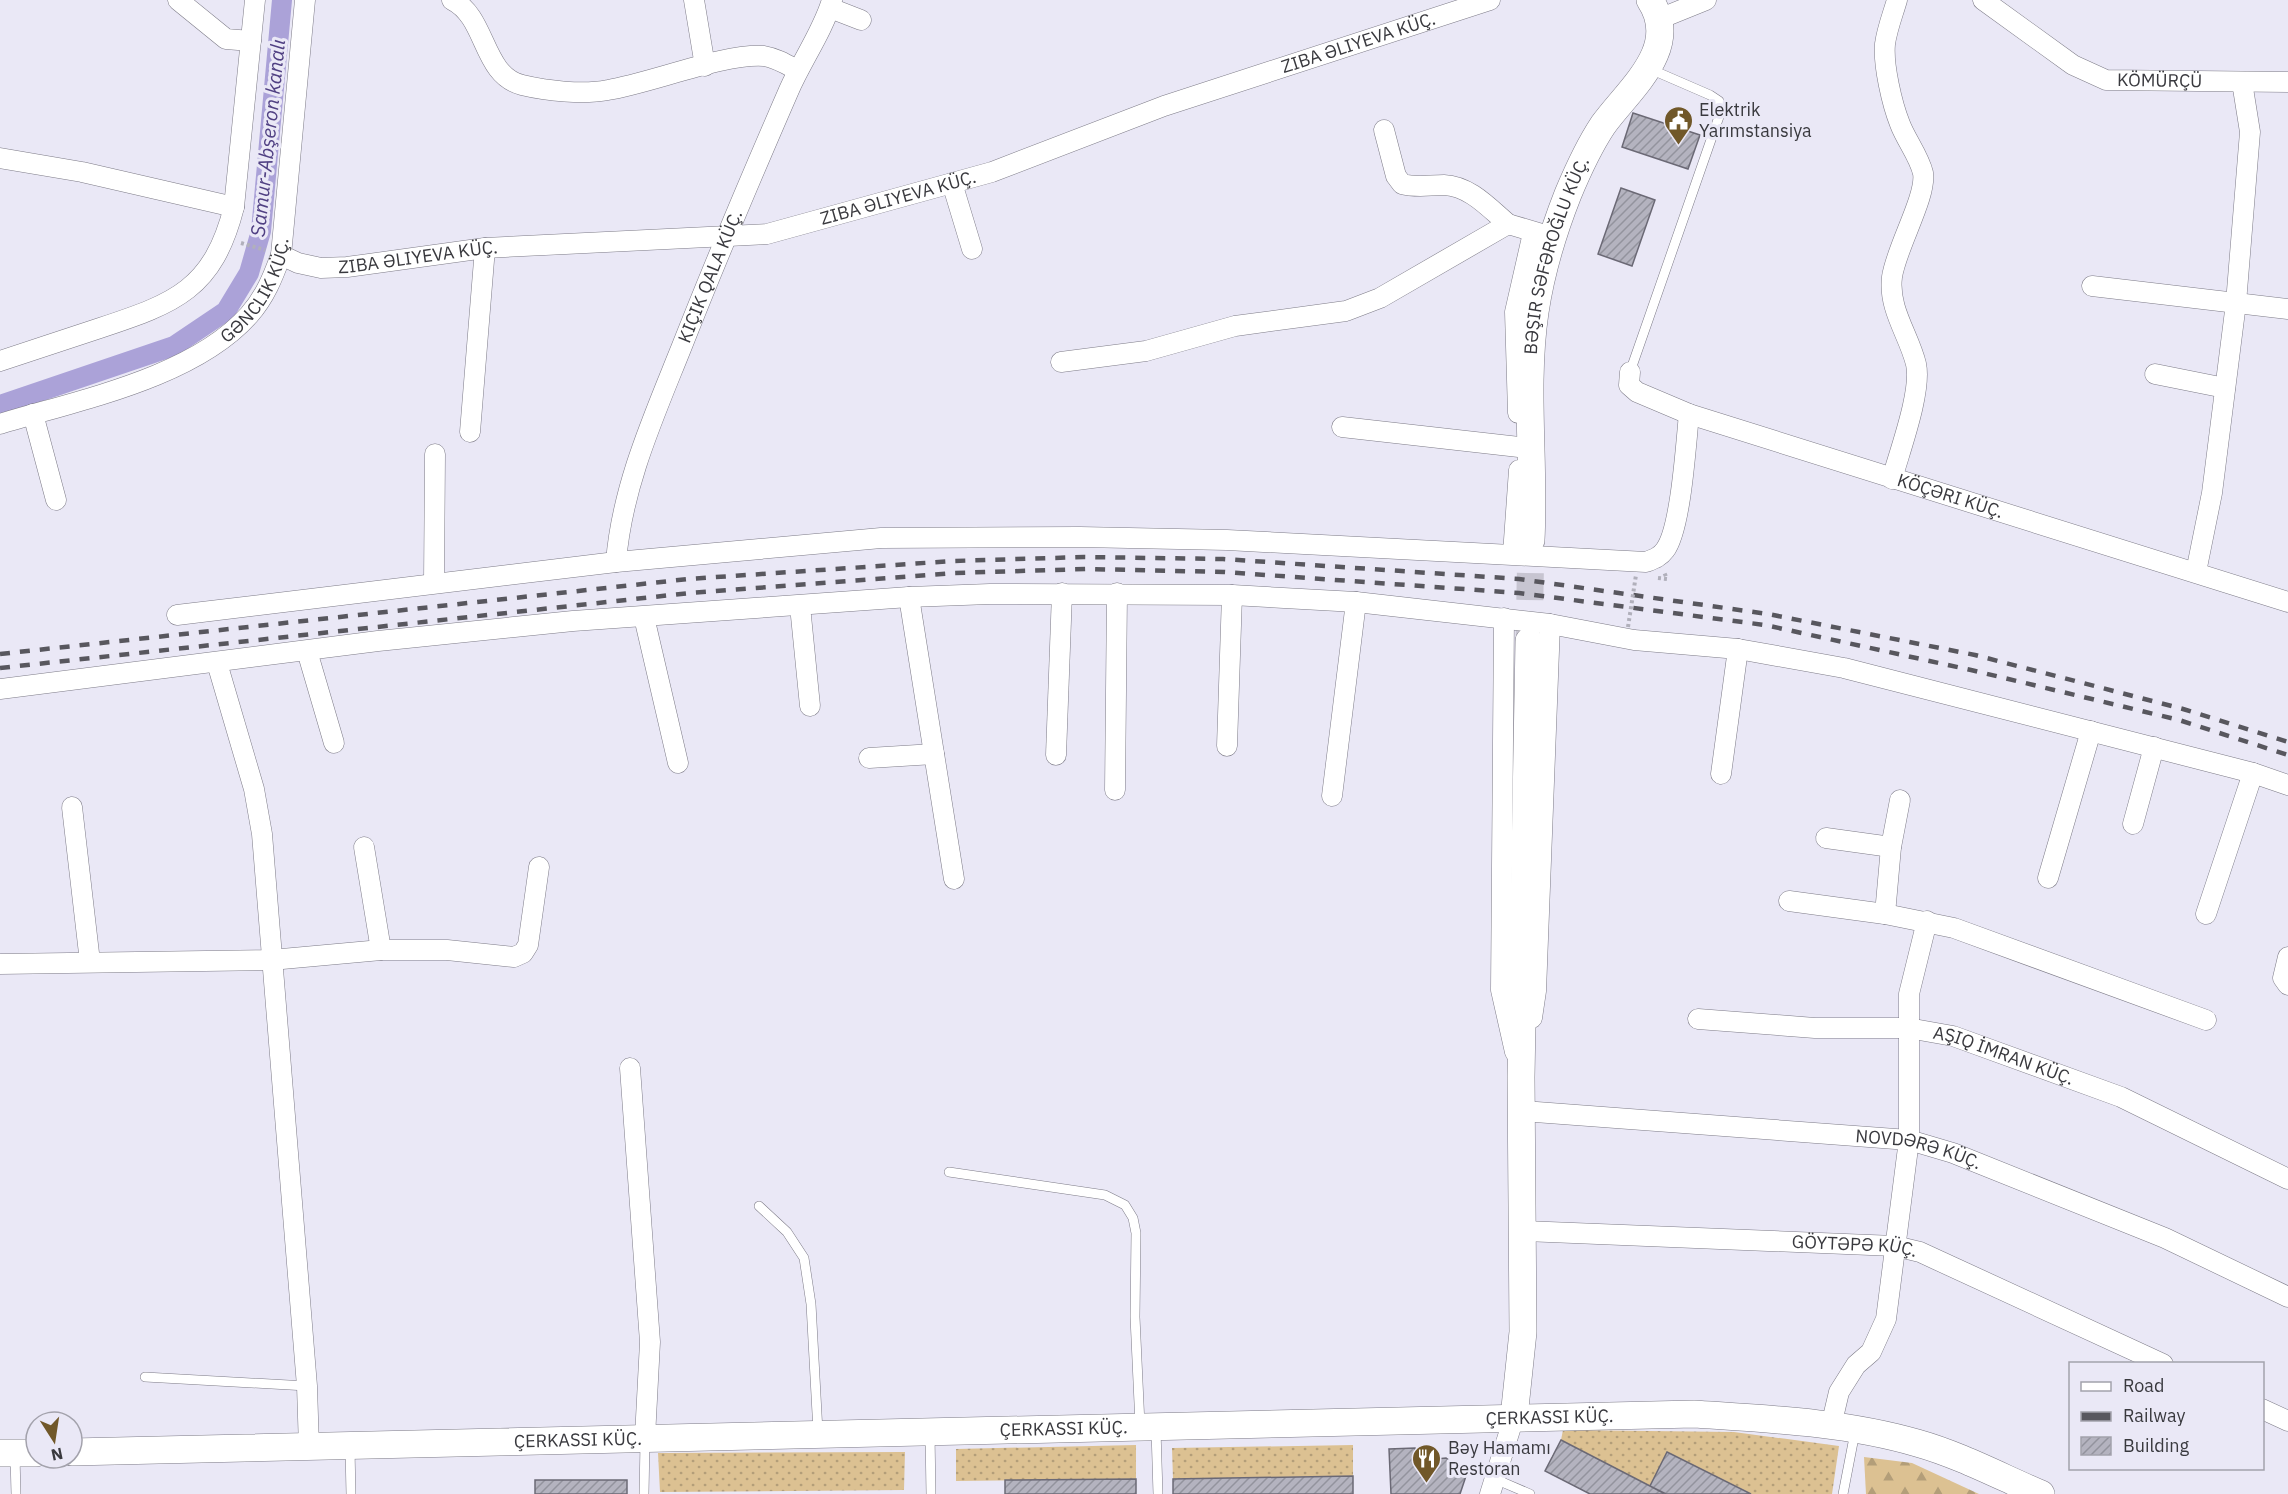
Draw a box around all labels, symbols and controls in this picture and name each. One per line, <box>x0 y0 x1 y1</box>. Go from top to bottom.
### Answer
street label: ZIBA ƏLIYEVA KÜÇ. <box>1278 7 1438 78</box>
water label: Samur-Abşeron kanalı <box>244 38 291 238</box>
street label: KÖMÜRÇÜ <box>2117 68 2203 92</box>
place label: Elektrik Yarımstansiya <box>1699 98 1812 142</box>
public building icon: Elektrik Yarımstansiya <box>1662 104 1694 146</box>
street label: BƏŞIR SƏFƏROĞLU KÜÇ. <box>1519 153 1594 355</box>
street label: ZIBA ƏLIYEVA KÜÇ. <box>817 165 979 230</box>
street label: KIÇIK QALA KÜÇ. <box>672 206 747 346</box>
street label: ZIBA ƏLIYEVA KÜÇ. <box>338 235 498 278</box>
street label: GƏNCLIK KÜÇ. <box>215 237 294 348</box>
street label: KÖÇƏRI KÜÇ. <box>1894 468 2006 523</box>
street label: AŞIQ İMRAN KÜÇ. <box>1931 1021 2077 1090</box>
street label: NOVDƏRƏ KÜÇ. <box>1855 1124 1985 1174</box>
street label: GÖYTƏPƏ KÜÇ. <box>1791 1230 1920 1262</box>
legend <box>2069 1362 2264 1470</box>
text: Road <box>2123 1374 2164 1397</box>
street label: ÇERKASSI KÜÇ. <box>1485 1404 1614 1430</box>
text: Railway <box>2123 1404 2185 1427</box>
north arrow <box>24 1410 84 1470</box>
street label: ÇERKASSI KÜÇ. <box>999 1415 1128 1441</box>
street label: ÇERKASSI KÜÇ. <box>514 1427 642 1453</box>
text: Building <box>2123 1434 2190 1457</box>
place label: Bәy Hamamı Restoran <box>1448 1436 1551 1480</box>
restaurant icon: Bәy Hamamı Restoran <box>1411 1442 1443 1484</box>
text: N <box>49 1444 65 1466</box>

